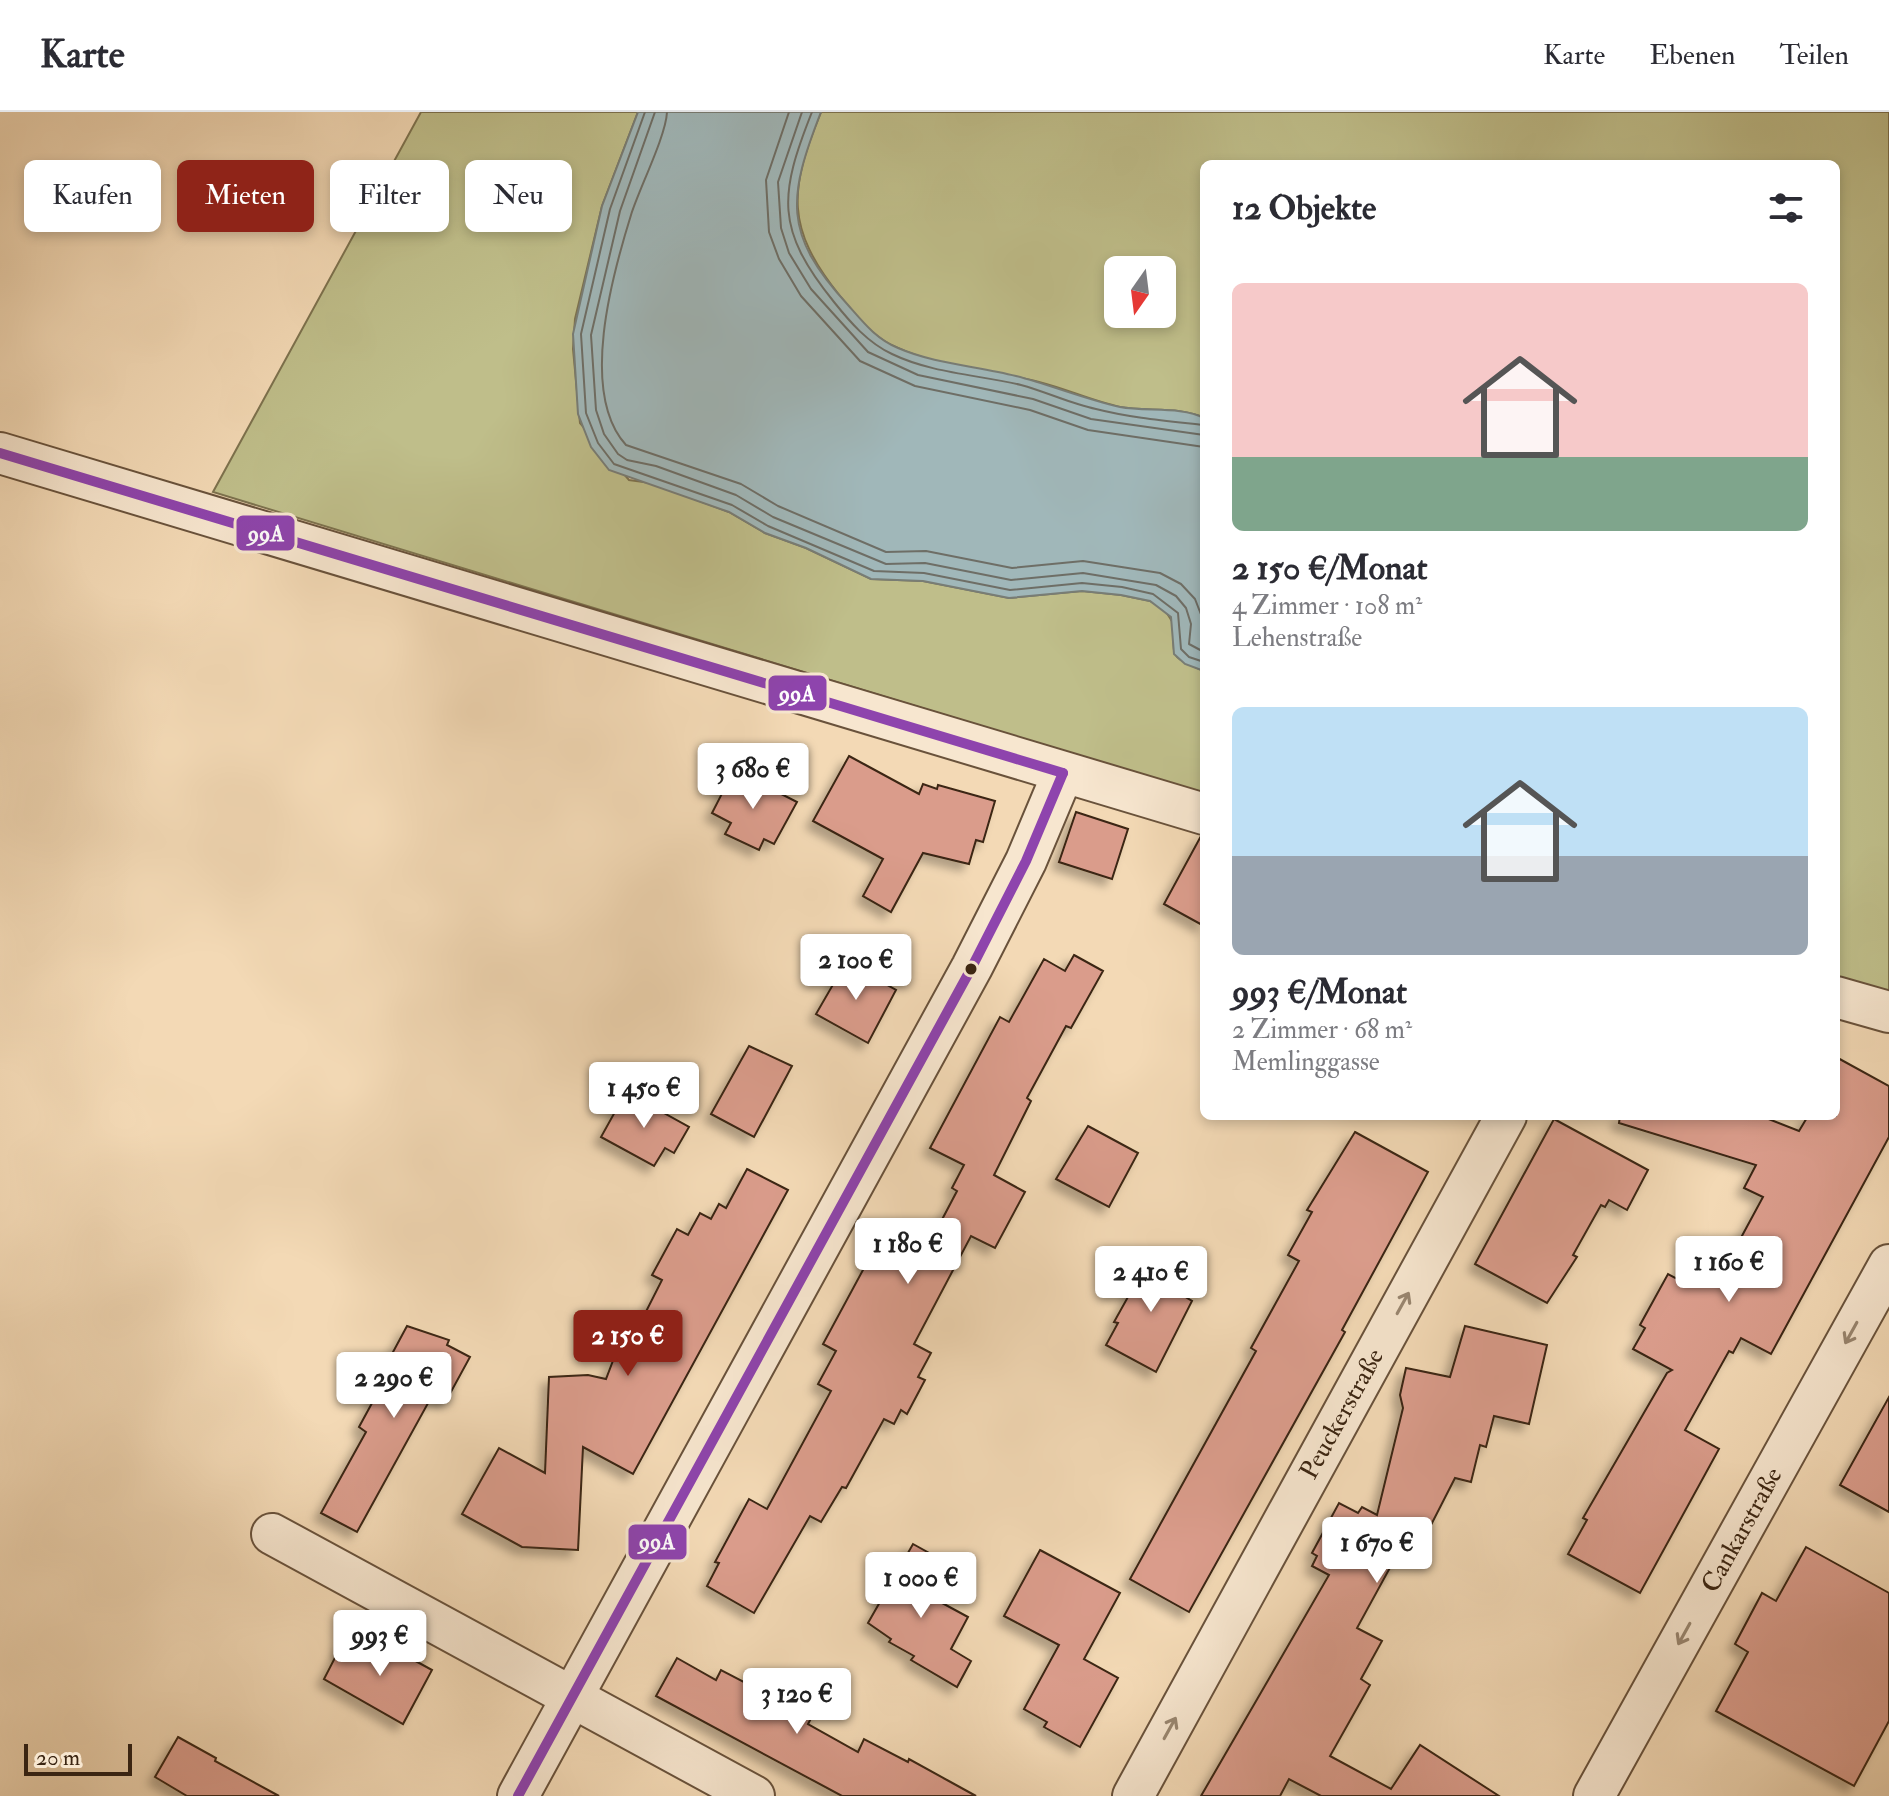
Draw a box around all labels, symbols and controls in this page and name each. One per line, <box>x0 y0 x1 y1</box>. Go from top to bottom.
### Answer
text: Karte <box>40 31 125 79</box>
text: Karte <box>1543 38 1605 73</box>
text: Ebenen <box>1649 38 1735 73</box>
text: Teilen <box>1779 38 1849 73</box>
chip: Kaufen <box>24 160 161 232</box>
chip: Mieten <box>177 160 314 232</box>
chip: Filter <box>330 160 449 232</box>
chip: Neu <box>465 160 572 232</box>
icon: filters <box>1764 186 1808 230</box>
text: 12 Objekte <box>1232 187 1376 230</box>
north arrow <box>1104 256 1176 328</box>
map controls <box>1104 256 1176 328</box>
icon: home <box>1448 335 1592 479</box>
line badge: 99A <box>235 514 296 552</box>
text: 99A <box>246 520 285 548</box>
text: 2 150 €/Monat <box>1232 547 1428 590</box>
text: 4 Zimmer · 108 m² <box>1232 590 1422 622</box>
text: Lehenstraße <box>1232 622 1362 654</box>
line badge: 99A <box>767 674 828 712</box>
text: 99A <box>777 680 816 708</box>
pin: 3 680 € <box>679 743 827 811</box>
text: 3 680 € <box>716 753 790 785</box>
icon: home <box>1448 759 1592 903</box>
pin: 2 100 € <box>782 934 930 1002</box>
text: 2 100 € <box>818 944 894 976</box>
unlabelled marker <box>963 961 979 977</box>
text: 993 €/Monat <box>1232 971 1407 1014</box>
text: 2 Zimmer · 68 m² <box>1232 1014 1412 1046</box>
text: Memlinggasse <box>1232 1046 1380 1078</box>
pin: 1 450 € <box>570 1062 718 1130</box>
text: 1 450 € <box>607 1072 681 1104</box>
pin: 1 180 € <box>834 1218 982 1286</box>
text: 1 180 € <box>873 1228 943 1260</box>
pin: 1 160 € <box>1655 1236 1803 1304</box>
pin: 2 410 € <box>1077 1246 1225 1314</box>
text: 1 160 € <box>1693 1246 1765 1278</box>
text: 2 410 € <box>1113 1256 1189 1288</box>
one-way arrow <box>1396 1292 1411 1316</box>
pin: 2 150 € <box>554 1310 702 1378</box>
text: 2 150 € <box>591 1320 665 1352</box>
one-way arrow <box>1843 1321 1859 1344</box>
street label: Peuckerstraße <box>1293 1343 1391 1485</box>
pin: 2 290 € <box>320 1352 468 1420</box>
text: 2 290 € <box>354 1362 434 1394</box>
street label: Cankarstraße <box>1694 1462 1790 1598</box>
pin: 1 670 € <box>1303 1517 1451 1585</box>
line badge: 99A <box>627 1523 688 1561</box>
text: 1 670 € <box>1340 1527 1414 1559</box>
text: 99A <box>637 1528 676 1556</box>
pin: 1 000 € <box>847 1552 995 1620</box>
text: 1 000 € <box>883 1562 959 1594</box>
pin: 993 € <box>324 1610 436 1678</box>
text: 993 € <box>351 1620 409 1652</box>
one-way arrow <box>1676 1621 1691 1645</box>
pin: 3 120 € <box>723 1668 871 1736</box>
text: 3 120 € <box>761 1678 833 1710</box>
one-way arrow <box>1163 1716 1179 1740</box>
scale bar <box>24 1740 132 1776</box>
text: 20 m <box>36 1744 80 1772</box>

